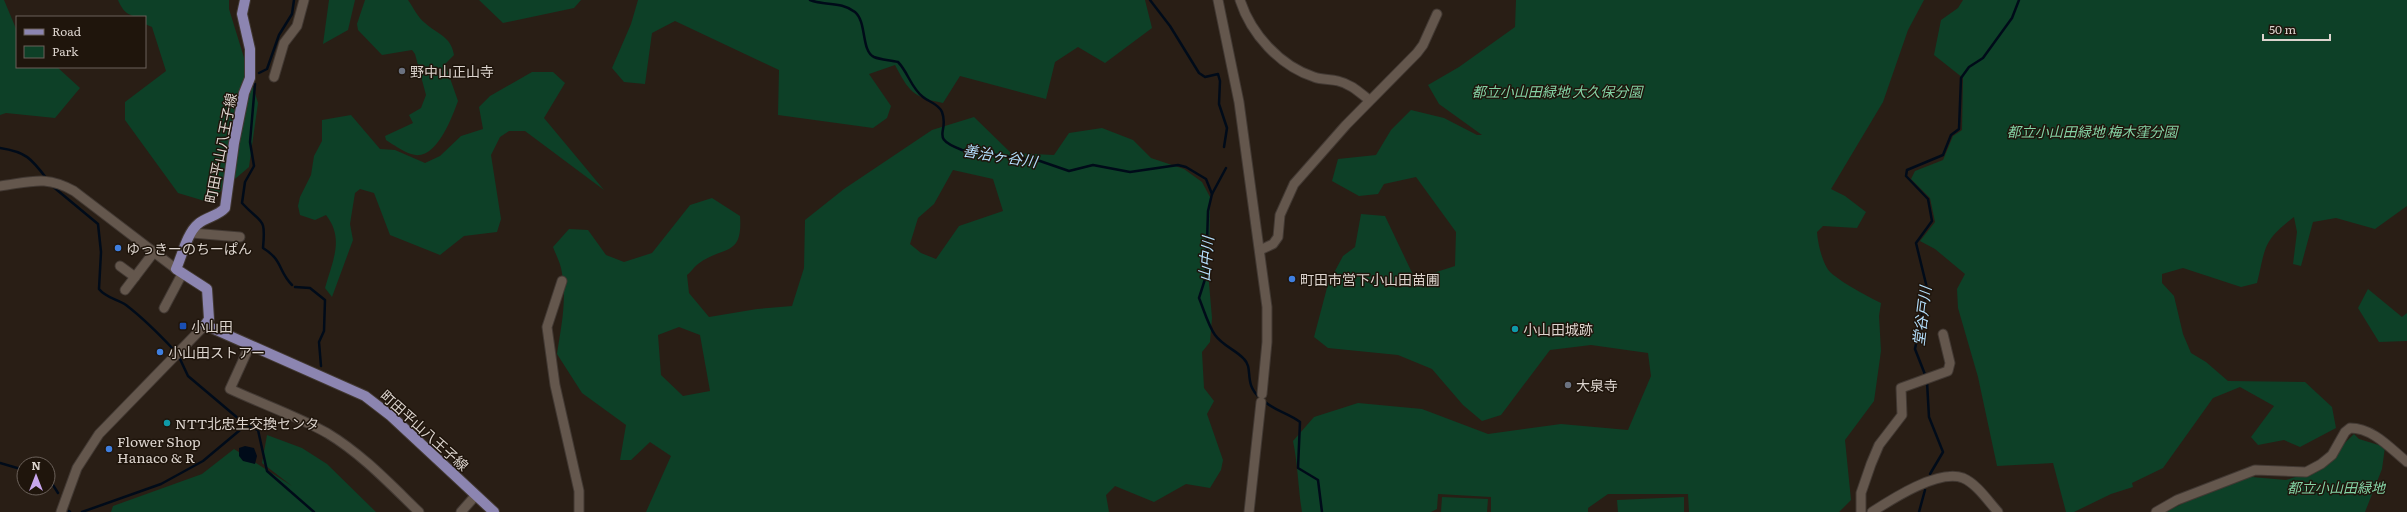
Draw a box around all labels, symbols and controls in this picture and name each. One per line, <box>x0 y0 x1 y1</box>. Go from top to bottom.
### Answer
legend <box>16 16 146 68</box>
scale bar <box>2263 16 2330 42</box>
text: 50 m <box>2269 20 2296 38</box>
text: Road <box>52 22 82 40</box>
text: Park <box>52 42 79 60</box>
place label: 野中山正山寺 <box>410 61 494 81</box>
marker: 野中山正山寺 <box>397 66 407 76</box>
park label: 都立小山田緑地 大久保分園 <box>1472 81 1644 101</box>
street label: 町田平山八王子線 <box>199 91 241 205</box>
park label: 都立小山田緑地 梅木窪分園 <box>2007 121 2179 141</box>
water label: 善治ヶ谷川 <box>961 138 1041 173</box>
water label: 山中川 <box>1192 234 1219 282</box>
place label: ゆっきーのちーぱん <box>126 238 252 258</box>
marker: ゆっきーのちーぱん <box>113 243 123 253</box>
place label: 町田市営下小山田苗圃 <box>1300 269 1440 289</box>
marker: 町田市営下小山田苗圃 <box>1287 274 1297 284</box>
water label: 堂谷戸川 <box>1906 283 1936 347</box>
place label: 小山田 <box>191 316 233 336</box>
place label: 小山田城跡 <box>1523 319 1593 339</box>
marker: 小山田 <box>178 321 188 331</box>
marker: 小山田城跡 <box>1510 324 1520 334</box>
place label: 小山田ストアー <box>168 342 265 362</box>
marker: 小山田ストアー <box>155 347 165 357</box>
place label: 大泉寺 <box>1576 375 1618 395</box>
marker: 大泉寺 <box>1563 380 1573 390</box>
street label: 町田平山八王子線 <box>377 385 473 475</box>
place label: NTT北忠生交換センタ <box>175 413 319 433</box>
marker: NTT北忠生交換センタ <box>162 418 172 428</box>
place label: Flower Shop Hanaco & R <box>117 431 201 467</box>
marker: Flower Shop Hanaco & R <box>104 444 114 454</box>
north arrow <box>16 456 56 496</box>
text: N <box>31 457 41 473</box>
park label: 都立小山田緑地 <box>2287 477 2387 497</box>

